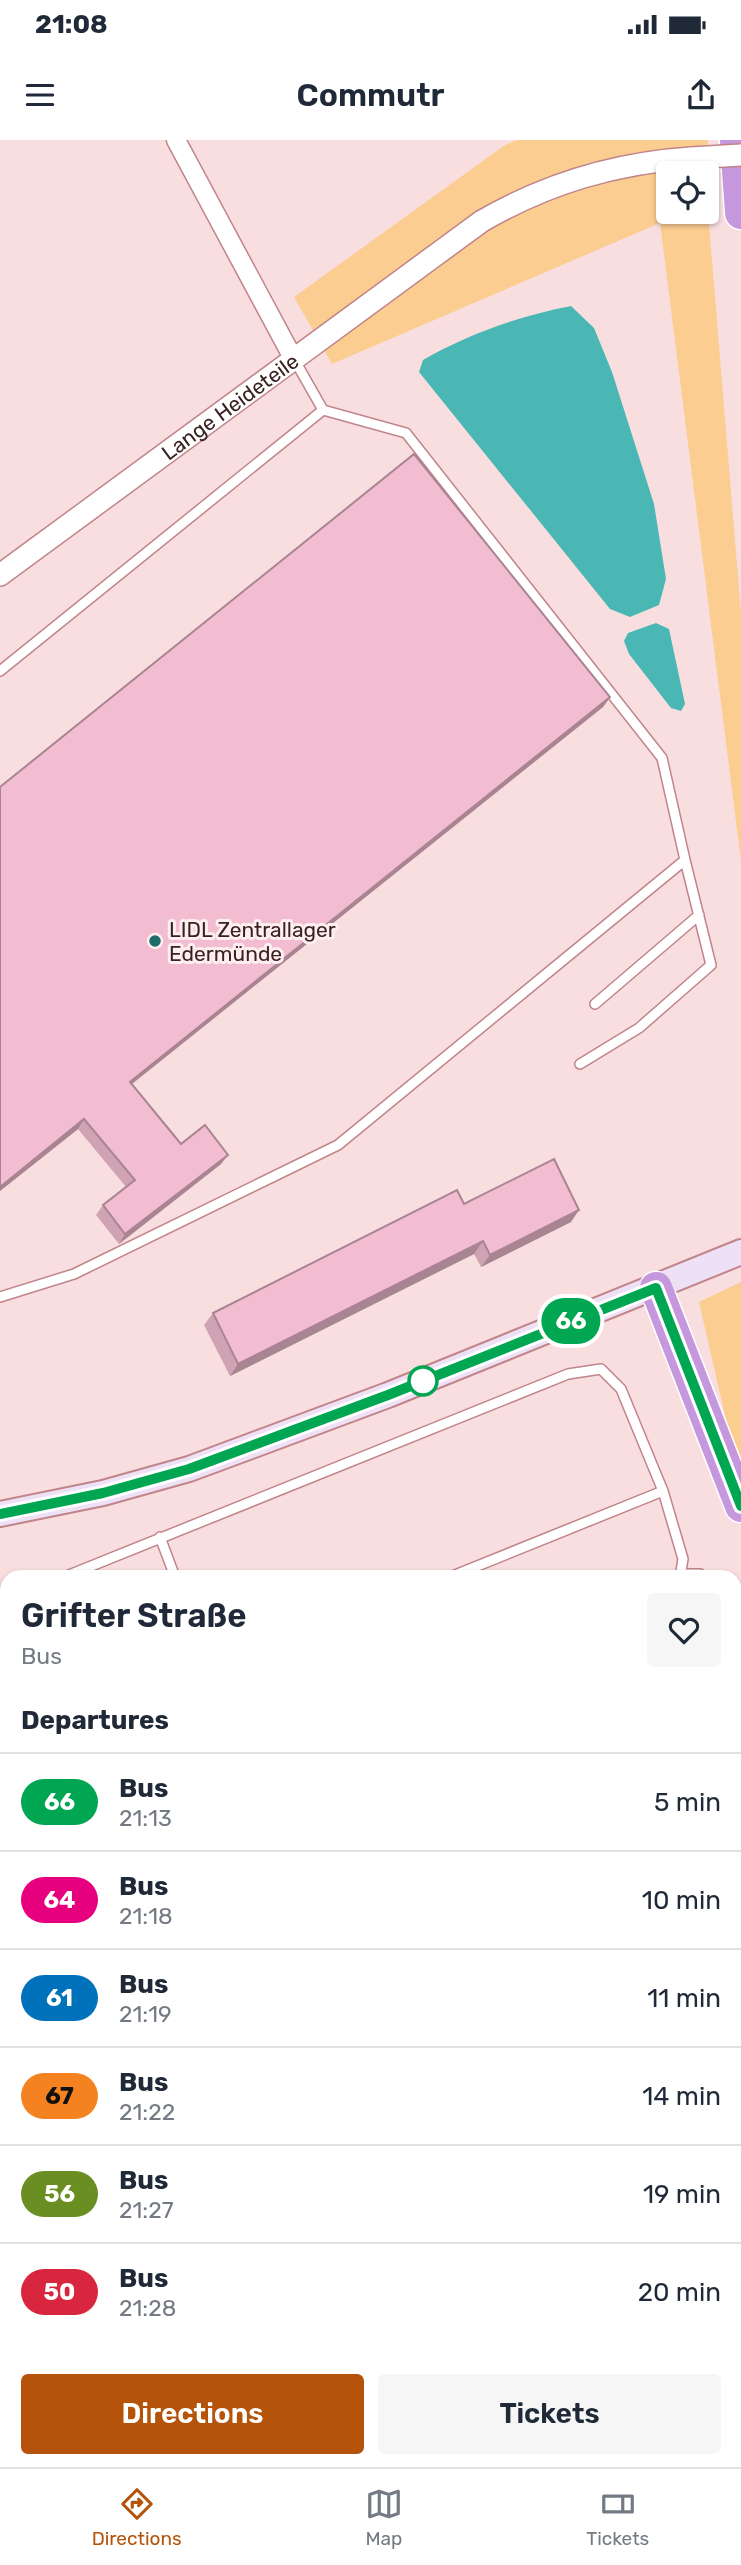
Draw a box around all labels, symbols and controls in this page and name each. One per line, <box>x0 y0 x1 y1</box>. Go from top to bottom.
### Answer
text: 21:08 <box>35 9 108 40</box>
icon: menu <box>21 76 59 114</box>
text: Commutr <box>296 76 445 114</box>
icon: share <box>682 76 720 114</box>
map controls <box>656 161 719 224</box>
button: locate <box>656 161 719 224</box>
street label: Lange Heideteile <box>156 348 303 465</box>
place label: LIDL Zentrallager Edermünde <box>169 917 336 966</box>
marker: LIDL Zentrallager Edermünde <box>147 933 163 949</box>
line badge: 66 <box>540 1298 602 1344</box>
text: 66 <box>555 1307 587 1335</box>
unlabelled marker <box>408 1366 438 1396</box>
button: heart <box>647 1593 721 1667</box>
text: Grifter Straße <box>21 1596 247 1635</box>
text: Bus <box>21 1642 62 1670</box>
text: Departures <box>21 1705 169 1736</box>
text: Bus <box>119 1773 168 1804</box>
text: 5 min <box>654 1787 721 1818</box>
text: 66 <box>44 1788 75 1816</box>
text: 21:13 <box>119 1804 172 1832</box>
text: Bus <box>119 1871 168 1902</box>
text: 10 min <box>642 1885 721 1916</box>
text: 64 <box>43 1886 76 1914</box>
text: 21:18 <box>119 1902 173 1930</box>
text: Bus <box>119 1969 168 2000</box>
text: 11 min <box>647 1983 721 2014</box>
text: 61 <box>46 1984 73 2012</box>
text: 21:19 <box>119 2000 172 2028</box>
text: Bus <box>119 2067 168 2098</box>
text: 14 min <box>642 2081 721 2112</box>
text: 67 <box>45 2082 74 2110</box>
text: 21:22 <box>119 2098 175 2126</box>
text: Bus <box>119 2165 168 2196</box>
text: 19 min <box>643 2179 721 2210</box>
text: 56 <box>44 2180 75 2208</box>
text: 21:27 <box>119 2196 174 2224</box>
text: Bus <box>119 2263 168 2294</box>
text: 20 min <box>638 2277 721 2308</box>
text: 50 <box>44 2278 75 2306</box>
text: 21:28 <box>119 2294 176 2322</box>
button: Directions <box>21 2374 364 2454</box>
button: Tickets <box>378 2374 721 2454</box>
tab: Directions <box>92 2485 182 2550</box>
tab: Map <box>365 2485 403 2550</box>
tab: Tickets <box>586 2485 649 2550</box>

